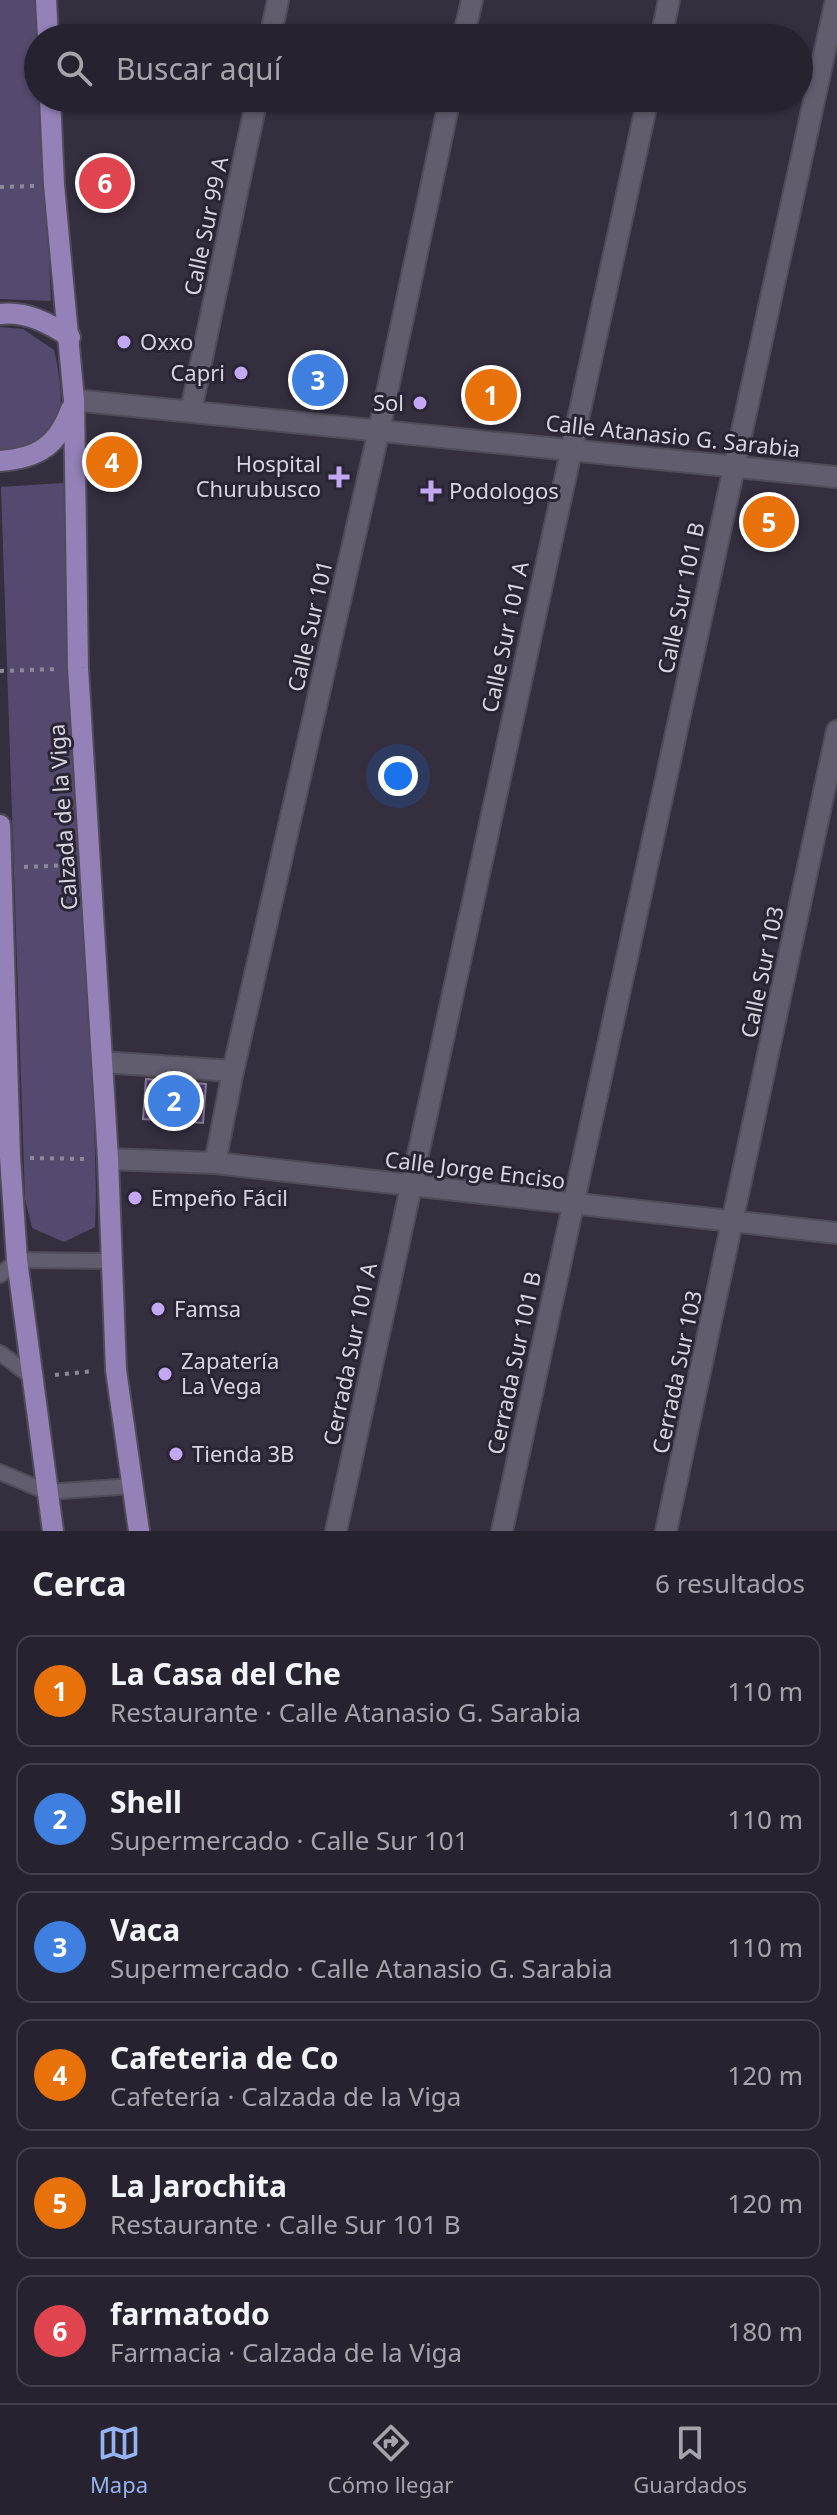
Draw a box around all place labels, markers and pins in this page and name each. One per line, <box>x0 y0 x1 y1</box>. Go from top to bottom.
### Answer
pin: 6 <box>79 153 131 213</box>
place label: Oxxo <box>140 326 193 356</box>
marker: Oxxo <box>115 333 133 351</box>
pin: 3 <box>292 350 344 410</box>
place label: Capri <box>170 357 225 387</box>
marker: Capri <box>232 364 250 382</box>
pin: 1 <box>465 365 517 425</box>
place label: Sol <box>373 387 404 417</box>
marker: Sol <box>411 394 429 412</box>
pin: 4 <box>86 432 138 492</box>
place label: Hospital Churubusco <box>196 448 321 503</box>
marker: Hospital Churubusco <box>328 466 350 488</box>
place label: Podologos <box>449 475 559 505</box>
marker: Podologos <box>420 480 442 502</box>
pin: 5 <box>743 492 795 552</box>
pin: 2 <box>148 1071 200 1131</box>
place label: Empeño Fácil <box>151 1182 288 1212</box>
marker: Empeño Fácil <box>126 1189 144 1207</box>
place label: Famsa <box>174 1293 241 1323</box>
marker: Famsa <box>149 1300 167 1318</box>
place label: Zapatería La Vega <box>181 1345 279 1400</box>
marker: Zapatería La Vega <box>156 1365 174 1383</box>
place label: Tienda 3B <box>192 1438 294 1468</box>
marker: Tienda 3B <box>167 1445 185 1463</box>

